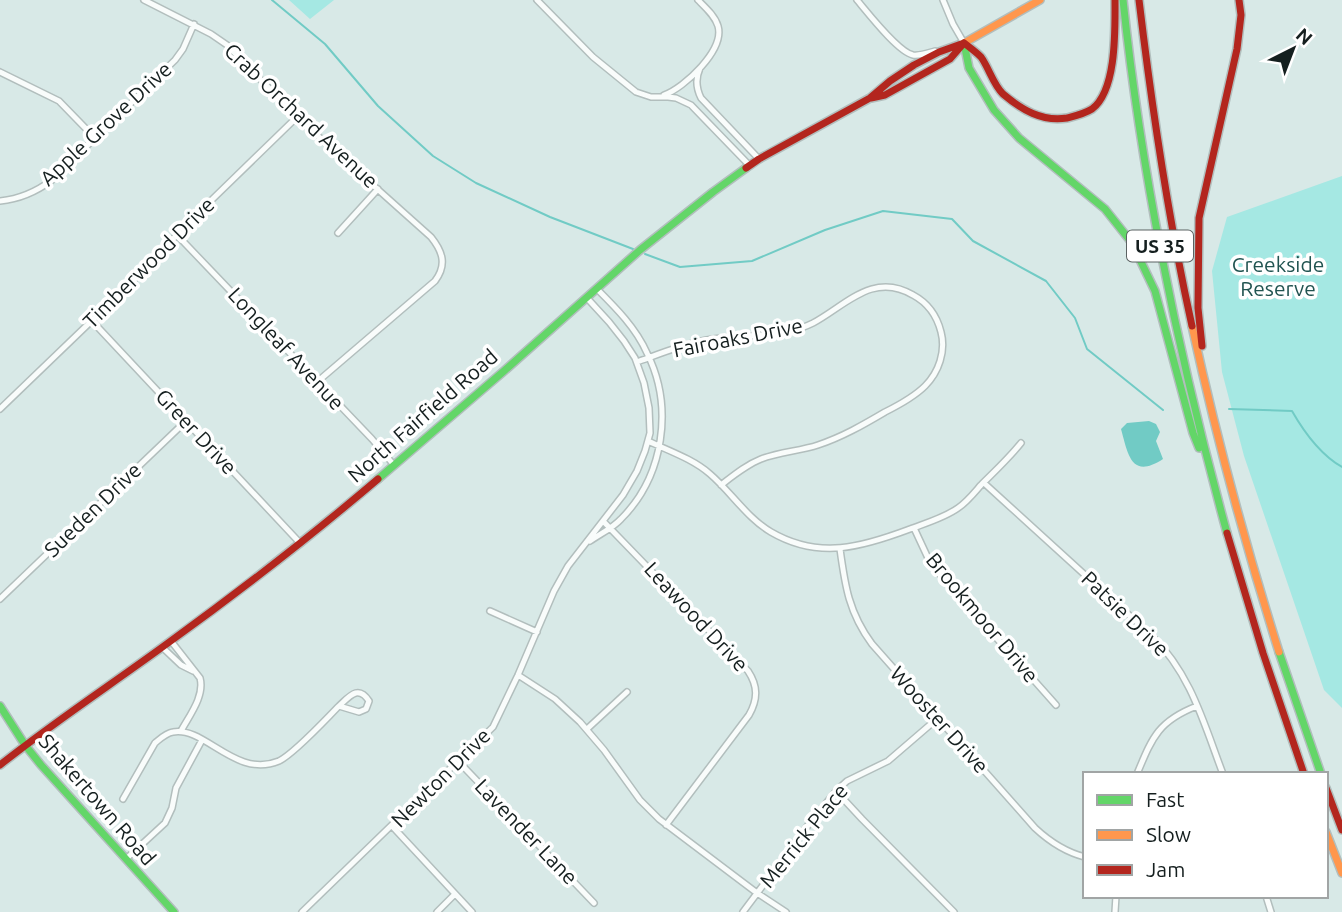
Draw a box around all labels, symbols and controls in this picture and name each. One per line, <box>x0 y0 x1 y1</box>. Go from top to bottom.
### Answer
north arrow <box>1258 14 1328 84</box>
text: N <box>1292 23 1317 49</box>
street label: Crab Orchard Avenue <box>220 38 383 193</box>
street label: Apple Grove Drive <box>35 56 176 190</box>
street label: Timberwood Drive <box>78 192 219 333</box>
road number: US 35 <box>1127 230 1193 262</box>
park label: Creekside Reserve <box>1232 252 1324 300</box>
street label: Longleaf Avenue <box>224 282 350 414</box>
street label: Fairoaks Drive <box>671 313 805 361</box>
street label: North Fairfield Road <box>343 344 502 487</box>
street label: Greer Drive <box>151 384 242 479</box>
street label: Sueden Drive <box>39 457 146 561</box>
street label: Brookmoor Drive <box>922 548 1044 687</box>
street label: Leawood Drive <box>640 557 753 676</box>
street label: Patsie Drive <box>1077 566 1174 661</box>
street label: Wooster Drive <box>886 661 994 778</box>
street label: Newton Drive <box>386 723 495 832</box>
street label: Shakertown Road <box>34 729 161 870</box>
legend <box>1083 772 1328 898</box>
street label: Lavender Lane <box>470 774 583 889</box>
street label: Merrick Place <box>754 779 852 892</box>
text: Fast <box>1146 787 1184 811</box>
text: Slow <box>1146 822 1191 846</box>
text: Jam <box>1146 857 1185 881</box>

